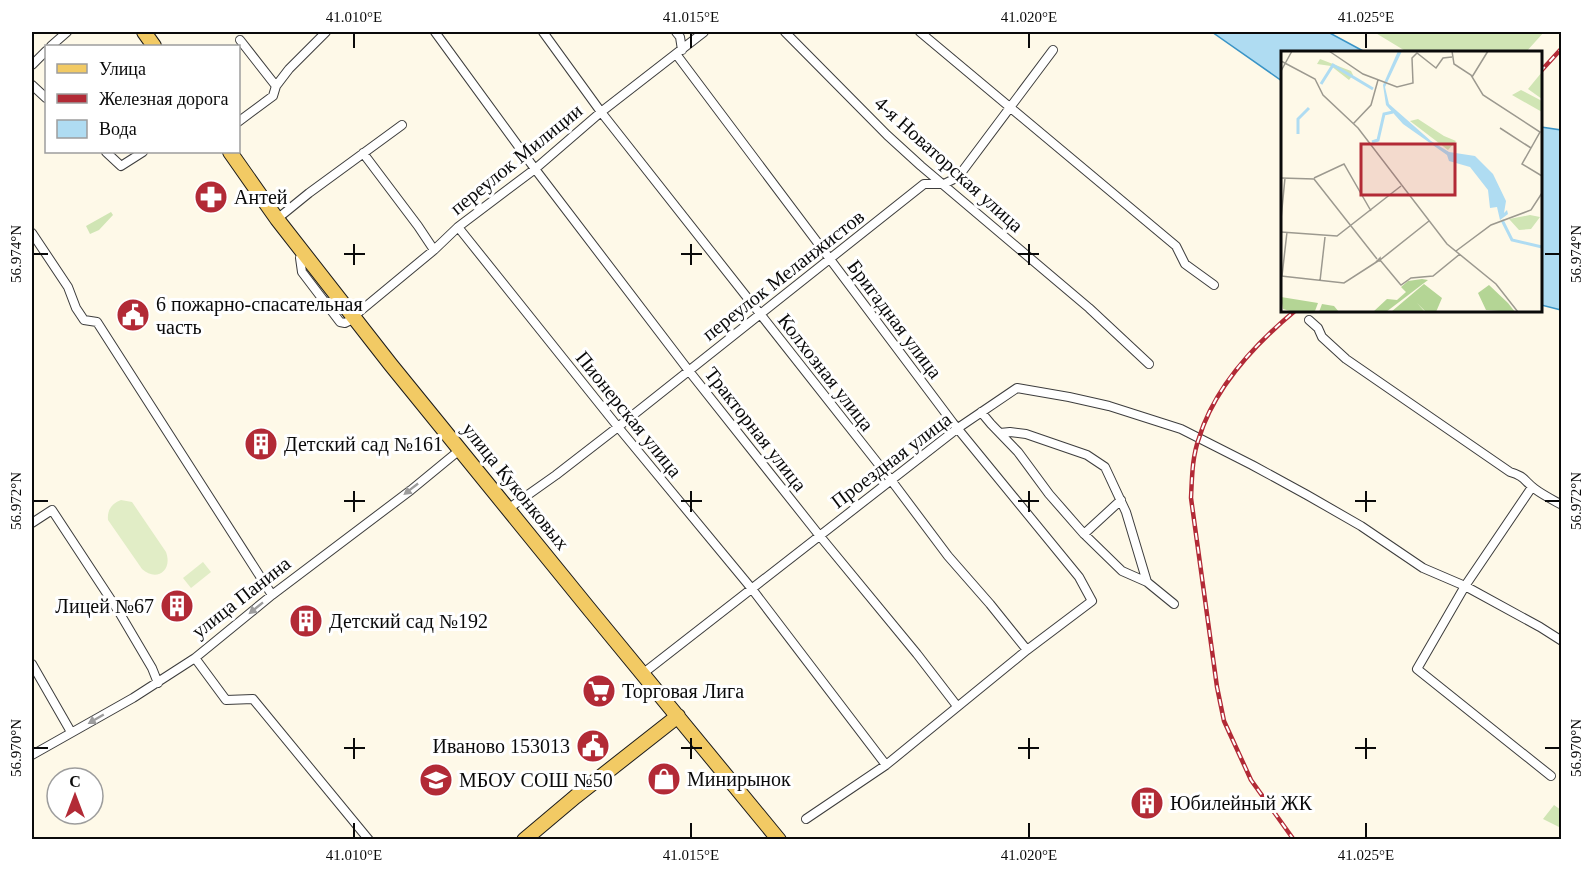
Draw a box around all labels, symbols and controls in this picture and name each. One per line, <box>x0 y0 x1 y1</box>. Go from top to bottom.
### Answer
text: 41.010°E <box>326 9 382 25</box>
text: 41.015°E <box>663 9 719 25</box>
text: 41.020°E <box>1001 9 1057 25</box>
text: 41.025°E <box>1338 9 1394 25</box>
legend <box>45 45 240 153</box>
inset map <box>1281 51 1542 312</box>
text: Улица <box>99 59 146 79</box>
text: Железная дорога <box>99 89 228 109</box>
street label: 4-я Новаторская улица <box>870 92 1028 237</box>
street label: переулок Милиции <box>446 99 587 220</box>
text: Вода <box>99 119 137 139</box>
pharmacy icon: Антей <box>193 179 229 215</box>
place label: Антей <box>234 186 288 208</box>
street label: переулок Меланжистов <box>698 205 869 346</box>
text: 56.974°N <box>8 225 24 283</box>
text: 56.974°N <box>1568 225 1584 283</box>
street label: Бригадная улица <box>843 255 947 383</box>
place label: 6 пожарно-спасательная часть <box>156 293 363 338</box>
public building icon: 6 пожарно-спасательная часть <box>115 297 151 333</box>
street label: Колхозная улица <box>773 309 879 436</box>
street label: Пионерская улица <box>571 347 687 482</box>
street label: Тракторная улица <box>700 363 811 496</box>
street label: Проездная улица <box>827 408 956 513</box>
street label: улица Куконковых <box>457 418 574 555</box>
building icon: Детский сад №161 <box>243 426 279 462</box>
place label: Детский сад №161 <box>284 433 443 456</box>
text: 56.972°N <box>8 472 24 530</box>
text: 56.972°N <box>1568 472 1584 530</box>
one-way arrow <box>403 483 419 496</box>
street label: улица Панина <box>187 552 295 643</box>
building icon: Лицей №67 <box>159 588 195 624</box>
place label: Лицей №67 <box>55 595 154 618</box>
one-way arrow <box>249 601 264 614</box>
building icon: Детский сад №192 <box>288 603 324 639</box>
place label: Детский сад №192 <box>329 610 488 633</box>
supermarket icon: Торговая Лига <box>581 673 617 709</box>
place label: Торговая Лига <box>622 680 744 703</box>
one-way arrow <box>88 714 105 724</box>
text: 56.970°N <box>8 719 24 777</box>
text: 56.970°N <box>1568 719 1584 777</box>
public building icon: Иваново 153013 <box>575 728 611 764</box>
place label: Иваново 153013 <box>432 735 570 757</box>
shop icon: Минирынок <box>646 761 682 797</box>
school or university icon: МБОУ СОШ №50 <box>418 762 454 798</box>
north arrow <box>45 766 105 826</box>
place label: Минирынок <box>687 768 791 791</box>
place label: МБОУ СОШ №50 <box>459 769 613 791</box>
text: С <box>69 773 81 790</box>
building icon: Юбилейный ЖК <box>1129 785 1165 821</box>
place label: Юбилейный ЖК <box>1170 792 1313 814</box>
text: 41.010°E <box>326 847 382 863</box>
text: 41.015°E <box>663 847 719 863</box>
text: 41.020°E <box>1001 847 1057 863</box>
text: 41.025°E <box>1338 847 1394 863</box>

